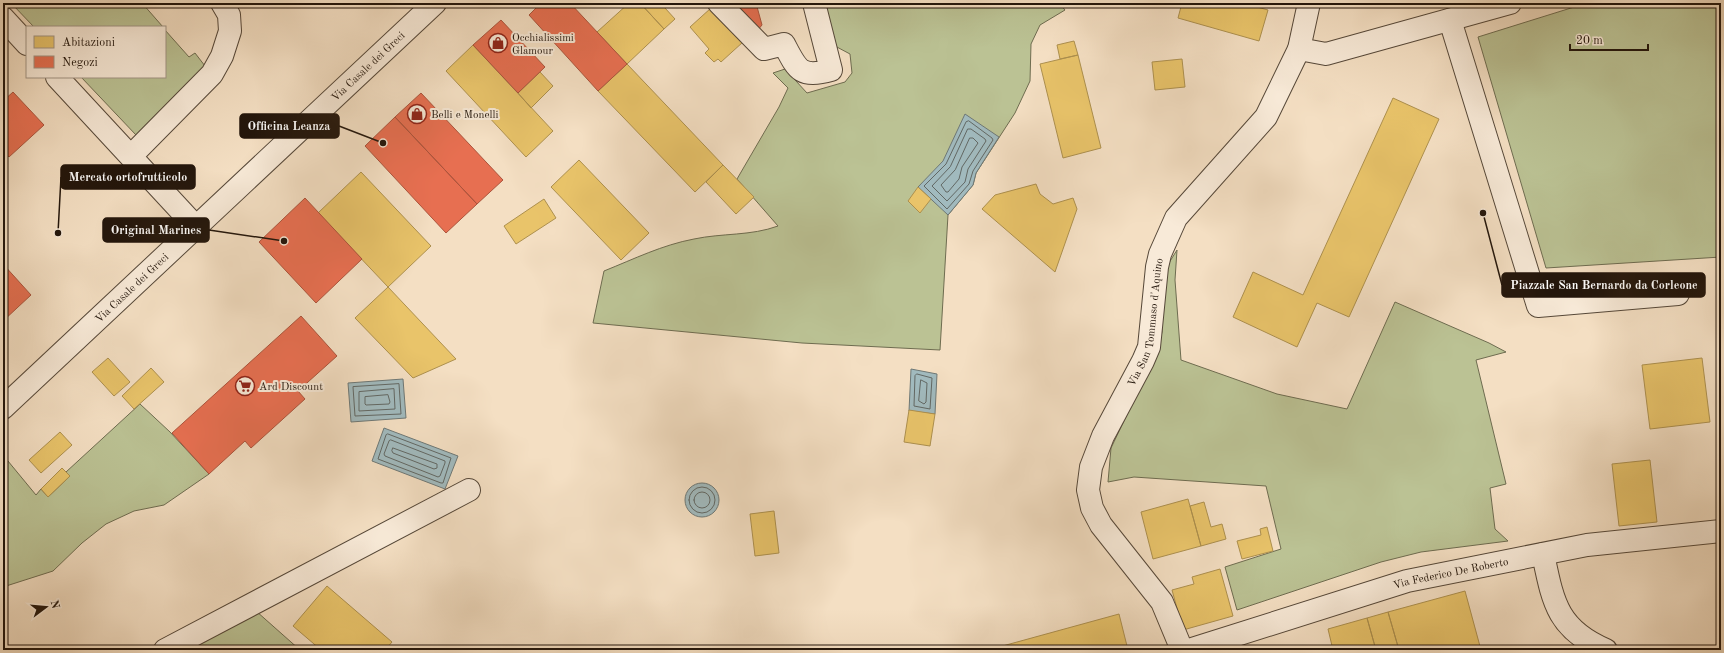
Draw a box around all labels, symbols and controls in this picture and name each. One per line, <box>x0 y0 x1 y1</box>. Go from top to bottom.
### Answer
legend <box>26 26 166 78</box>
scale bar <box>1570 26 1648 52</box>
street label: Via Casale dei Greci <box>330 30 408 104</box>
shop icon: Occhialissimi Glamour <box>487 32 509 54</box>
place label: Occhialissimi Glamour <box>512 33 574 57</box>
text: 20 m <box>1576 35 1603 47</box>
text: Abitazioni <box>62 37 115 49</box>
text: Negozi <box>62 57 98 69</box>
shop icon: Belli e Monelli <box>406 103 428 125</box>
place label: Belli e Monelli <box>431 110 498 121</box>
callout: Officina Leanza <box>240 114 339 138</box>
text: Officina Leanza <box>248 121 330 133</box>
callout: Mercato ortofrutticolo <box>61 165 195 189</box>
text: Mercato ortofrutticolo <box>69 172 187 184</box>
callout: Original Marines <box>103 218 209 242</box>
text: Original Marines <box>111 225 201 237</box>
street label: Via Casale dei Greci <box>94 252 171 326</box>
street label: Via San Tommaso d'Aquino <box>1127 257 1166 389</box>
callout: Piazzale San Bernardo da Corleone <box>1502 273 1705 297</box>
text: Piazzale San Bernardo da Corleone <box>1510 280 1698 292</box>
supermarket icon: Ard Discount <box>234 375 256 397</box>
place label: Ard Discount <box>259 382 323 393</box>
street label: Via Federico De Roberto <box>1392 557 1510 592</box>
north arrow <box>26 587 66 627</box>
text: N <box>48 599 61 611</box>

